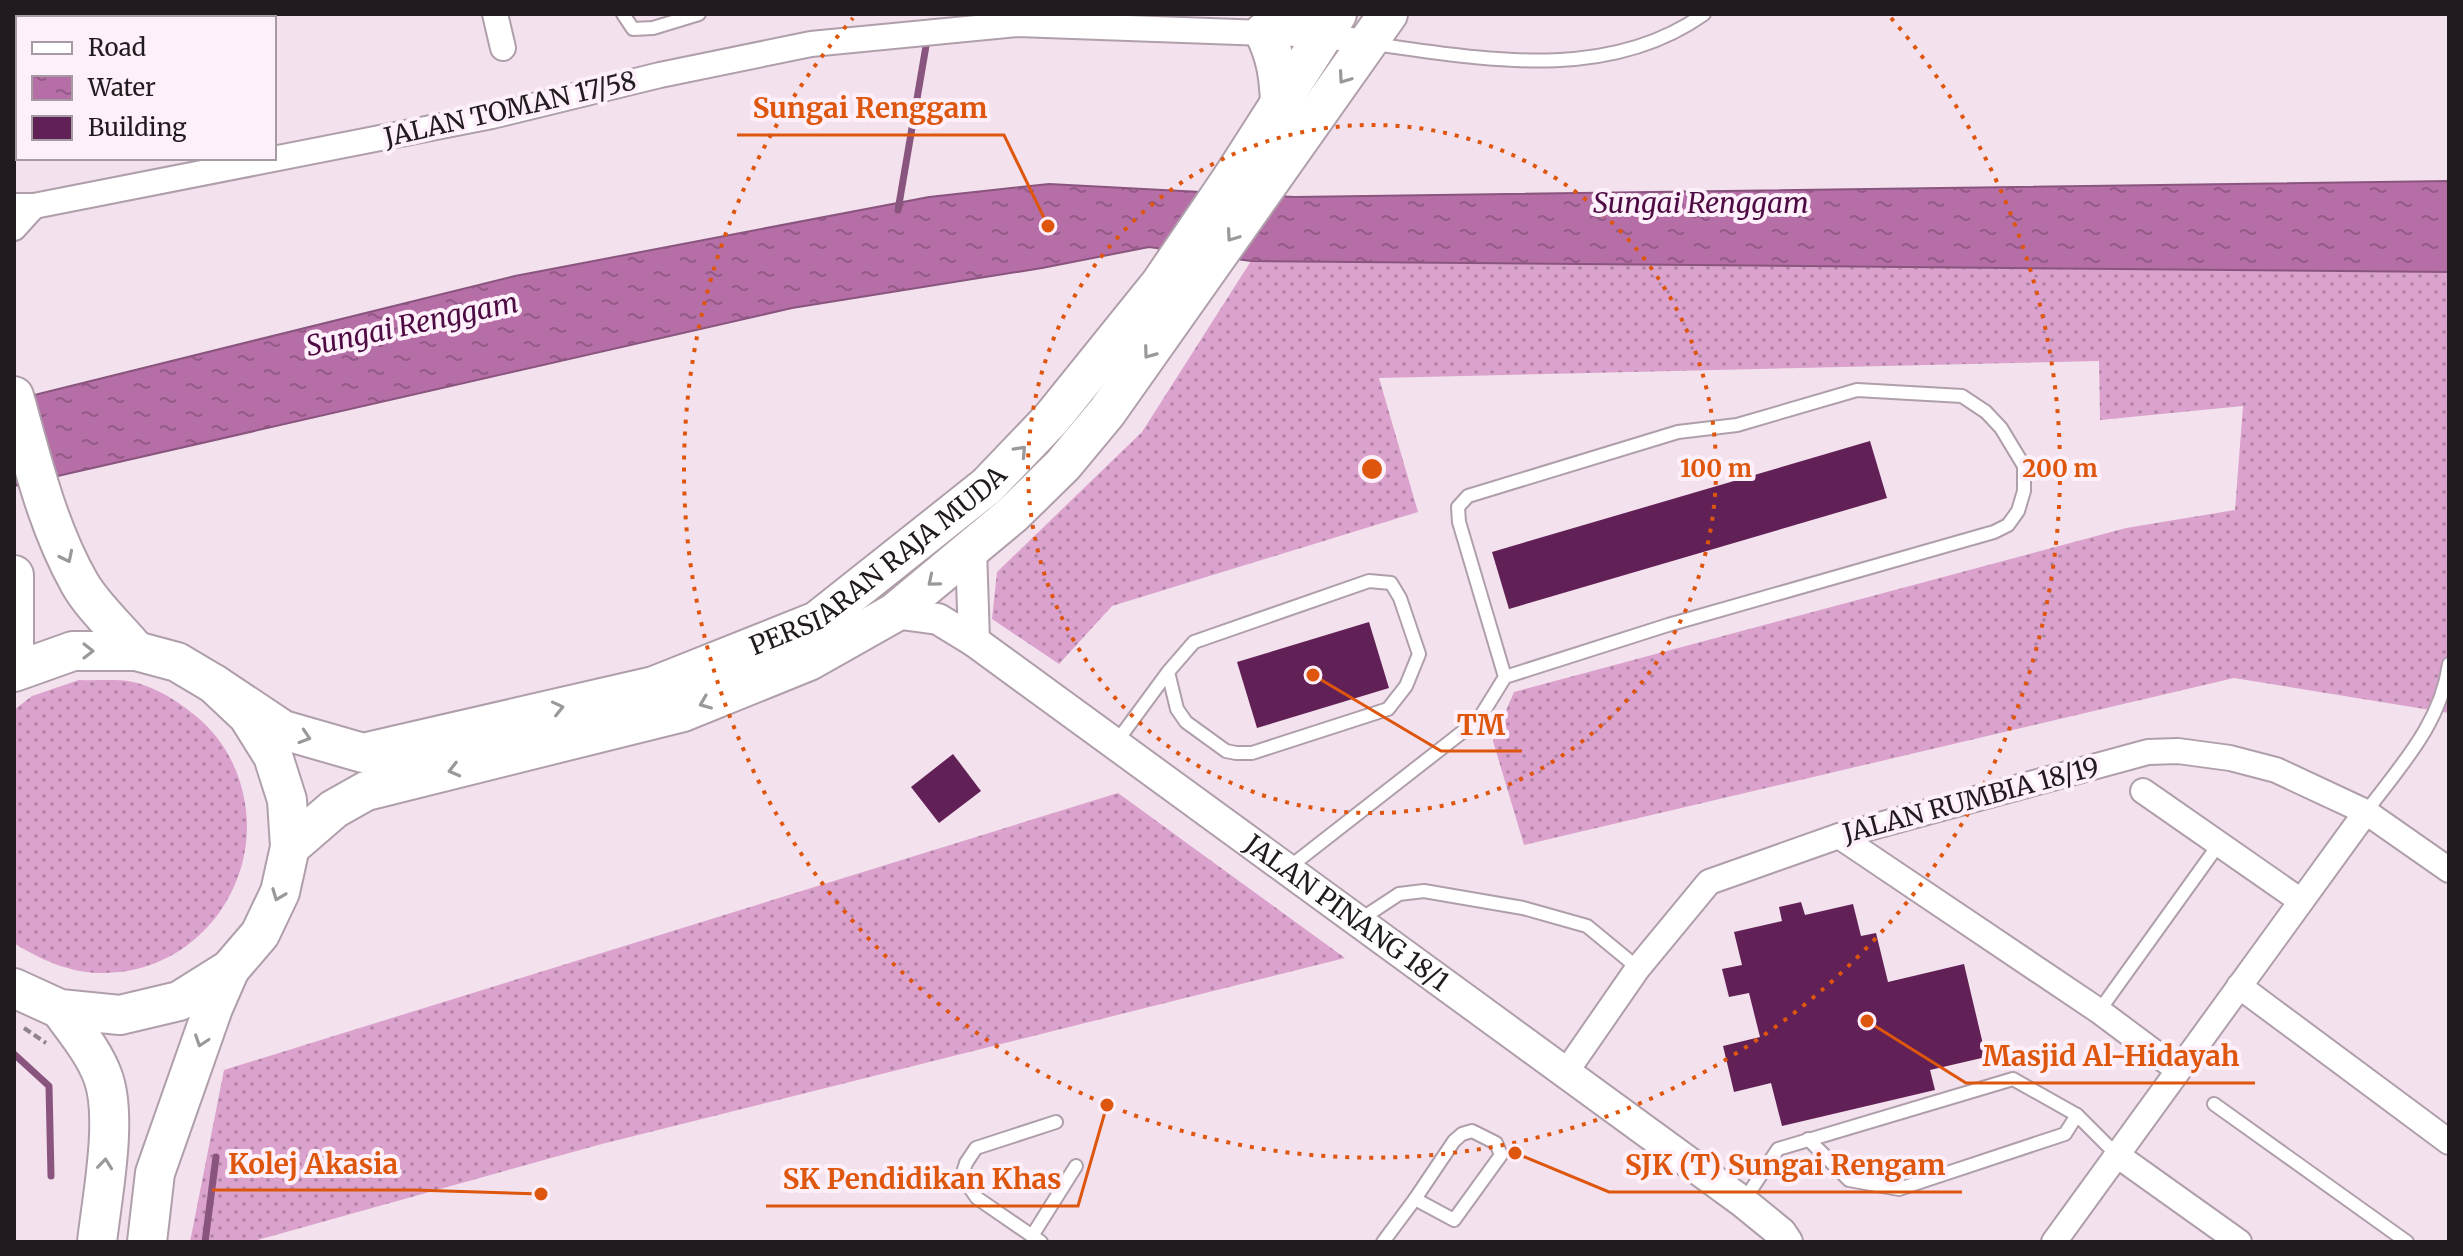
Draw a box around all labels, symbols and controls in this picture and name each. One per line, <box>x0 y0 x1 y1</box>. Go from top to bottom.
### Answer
legend <box>16 16 276 160</box>
text: Road <box>88 32 146 63</box>
street label: JALAN TOMAN 17/58 <box>380 63 639 154</box>
one-way arrow <box>1339 69 1354 83</box>
text: Water <box>87 72 156 103</box>
callout: Sungai Renggam <box>737 83 1004 135</box>
text: Sungai Renggam <box>752 90 988 126</box>
text: Building <box>88 112 187 143</box>
water label: Sungai Renggam <box>1593 185 1809 221</box>
one-way arrow <box>1227 228 1242 242</box>
water label: Sungai Renggam <box>303 284 521 364</box>
one-way arrow <box>1145 345 1159 359</box>
one-way arrow <box>1011 446 1026 460</box>
text: 100 m <box>1680 453 1752 484</box>
text: 200 m <box>2022 453 2098 484</box>
centre of rings <box>1358 455 1386 483</box>
street label: PERSIARAN RAJA MUDA <box>745 458 1014 662</box>
one-way arrow <box>57 548 73 563</box>
one-way arrow <box>927 571 942 586</box>
one-way arrow <box>82 642 95 660</box>
one-way arrow <box>699 693 713 710</box>
callout: TM <box>1441 699 1522 751</box>
one-way arrow <box>551 700 564 717</box>
text: TM <box>1457 707 1506 743</box>
one-way arrow <box>297 728 311 744</box>
street label: JALAN RUMBIA 18/19 <box>1838 749 2102 850</box>
one-way arrow <box>448 760 461 777</box>
street label: JALAN PINANG 18/1 <box>1237 826 1456 998</box>
one-way arrow <box>271 887 287 901</box>
callout: Masjid Al-Hidayah <box>1966 1031 2255 1083</box>
one-way arrow <box>194 1033 211 1047</box>
text: Masjid Al-Hidayah <box>1982 1038 2240 1074</box>
callout: Kolej Akasia <box>212 1138 414 1190</box>
callout: SJK (T) Sungai Rengam <box>1609 1140 1962 1192</box>
text: Kolej Akasia <box>228 1146 398 1182</box>
text: SJK (T) Sungai Rengam <box>1625 1147 1945 1183</box>
callout: SK Pendidikan Khas <box>766 1154 1078 1206</box>
one-way arrow <box>96 1157 113 1170</box>
text: SK Pendidikan Khas <box>782 1161 1062 1197</box>

